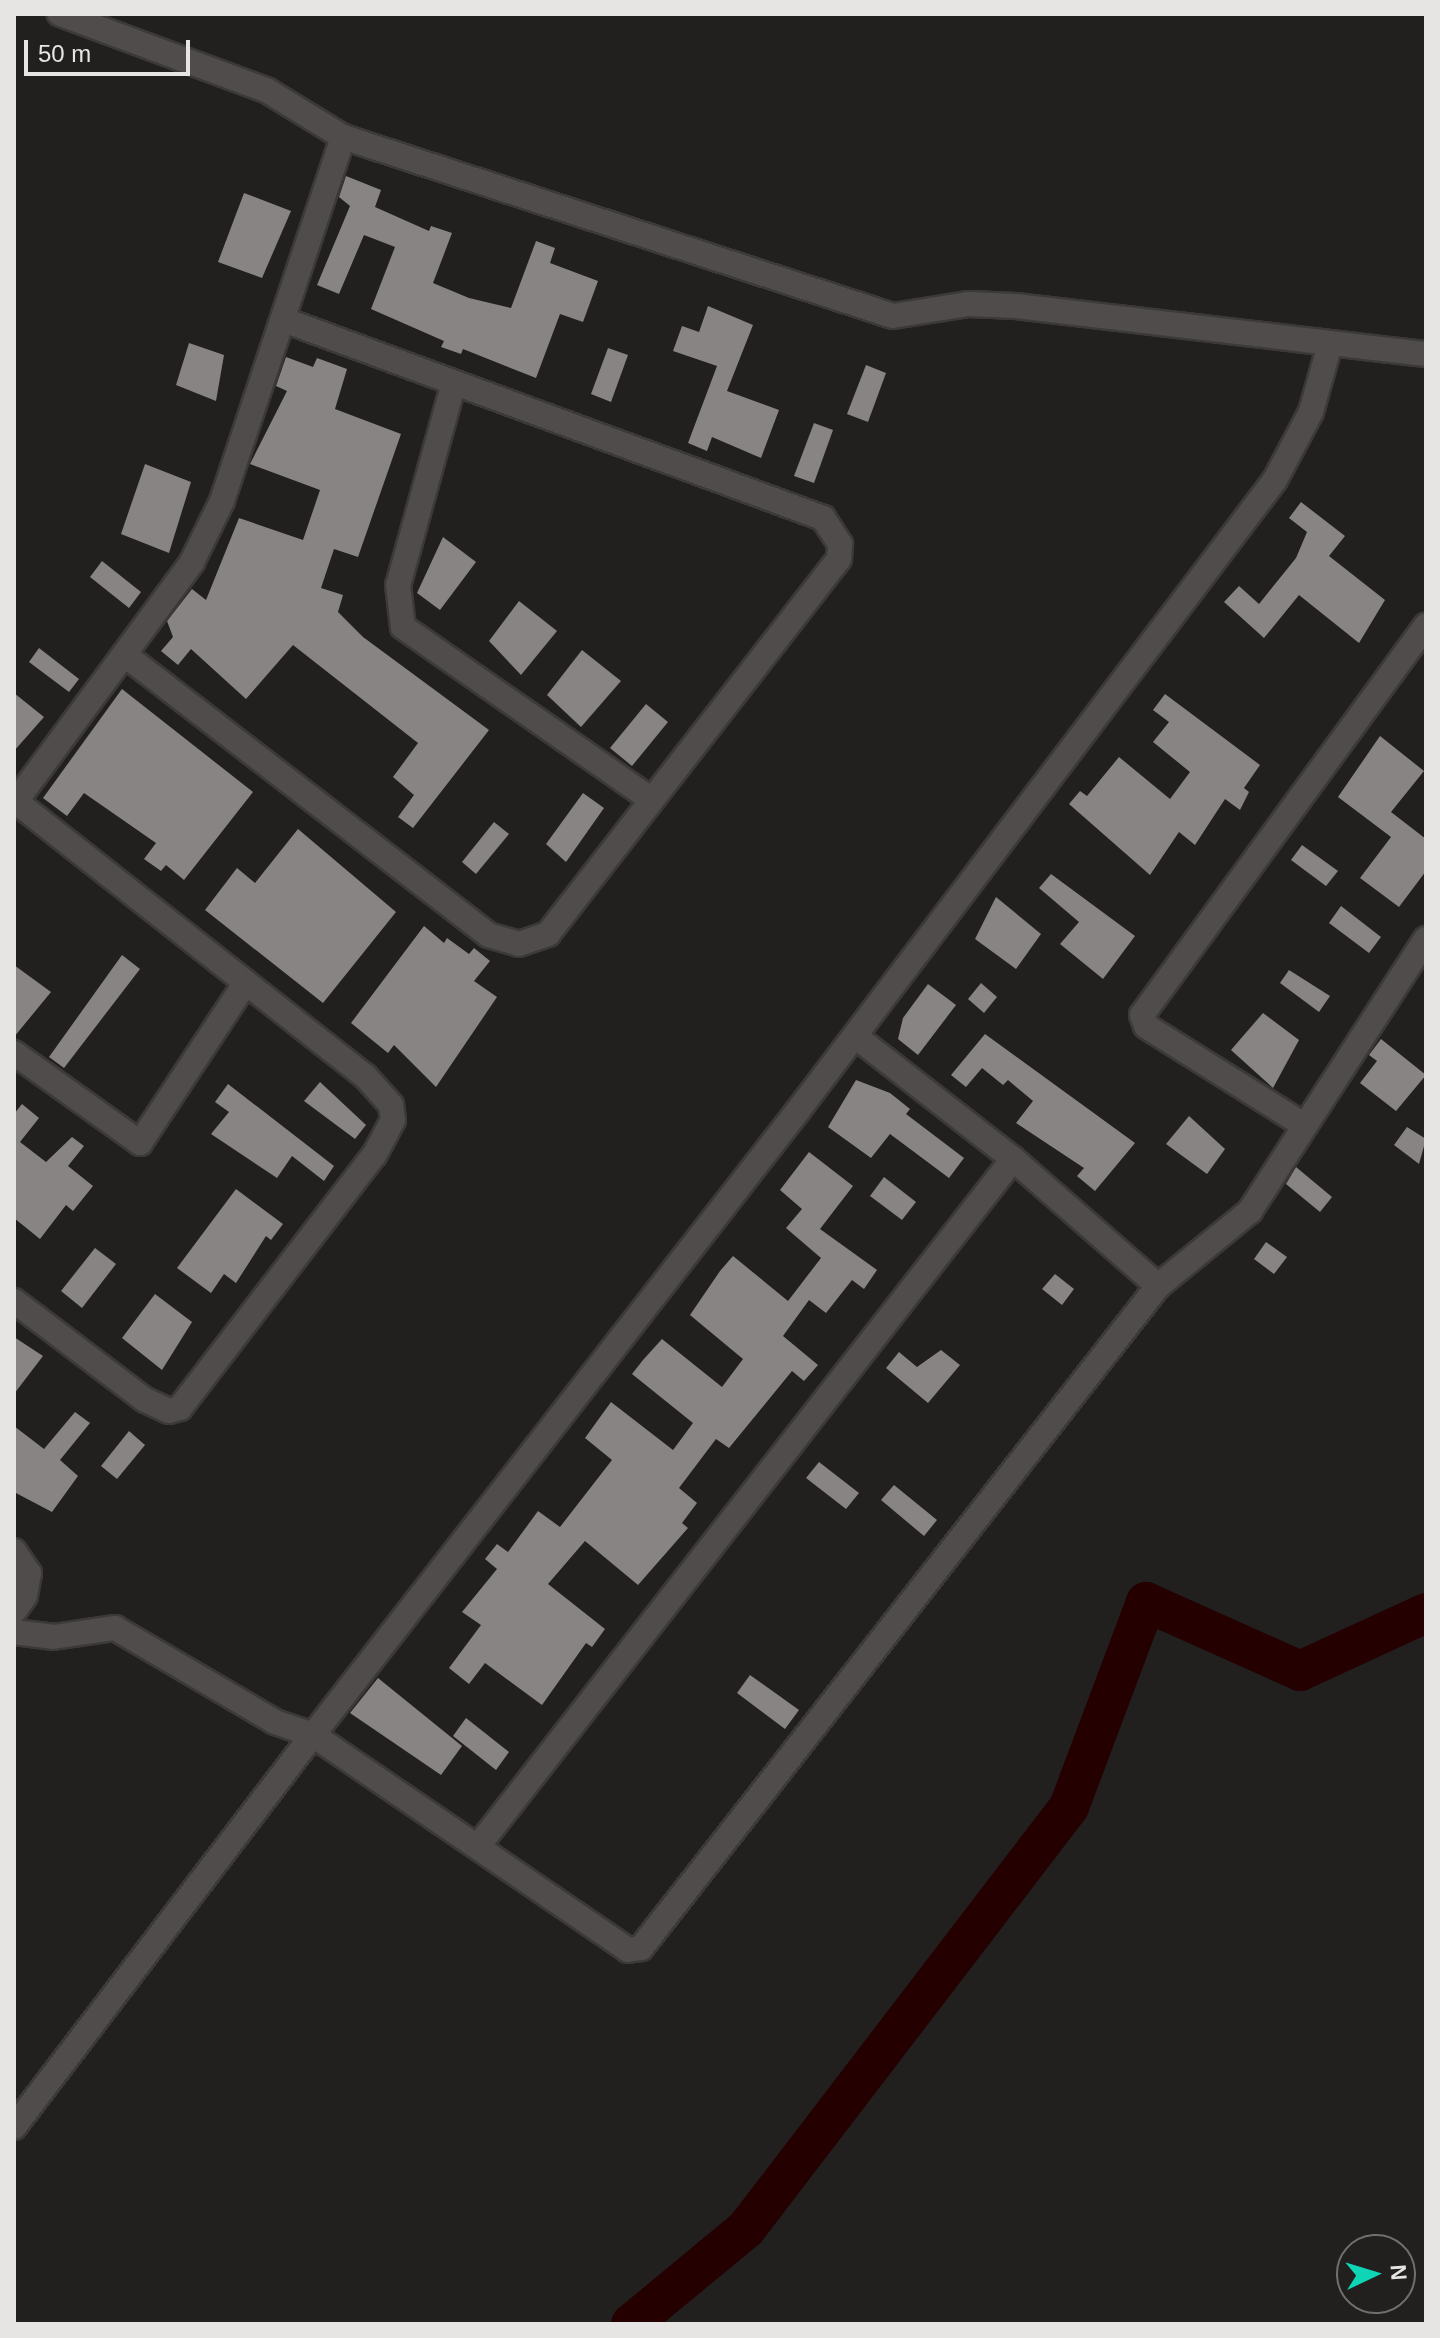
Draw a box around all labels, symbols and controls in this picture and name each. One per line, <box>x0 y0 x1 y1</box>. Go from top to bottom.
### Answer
scale bar <box>28 24 194 74</box>
text: 50 m <box>38 40 91 67</box>
north arrow <box>1336 2234 1416 2314</box>
text: N <box>1385 2264 1411 2281</box>

